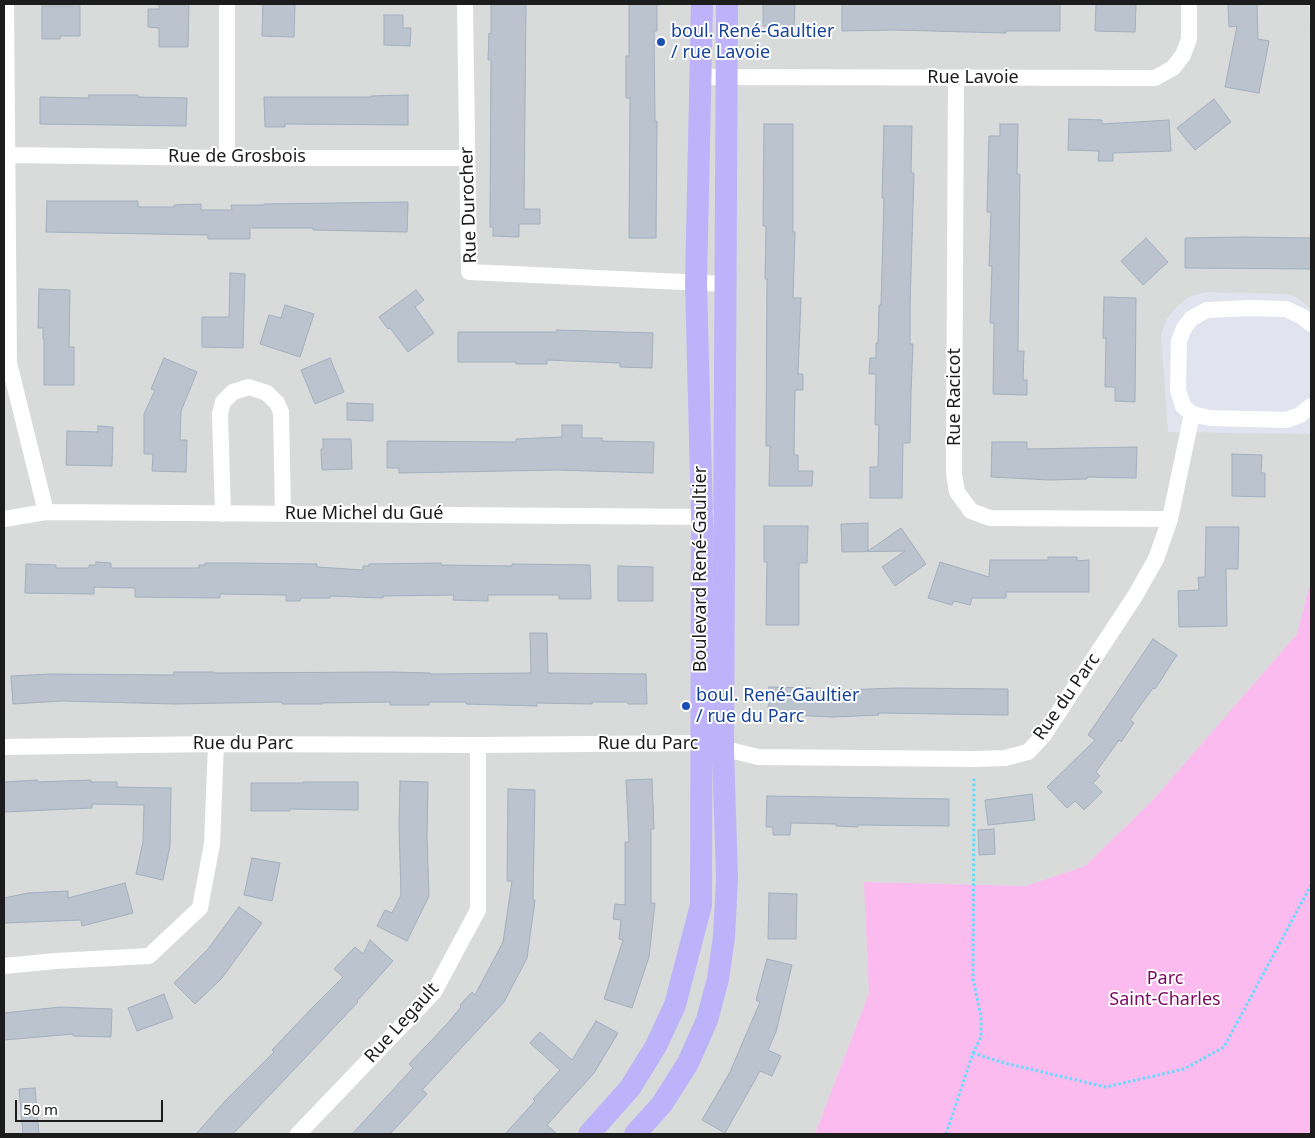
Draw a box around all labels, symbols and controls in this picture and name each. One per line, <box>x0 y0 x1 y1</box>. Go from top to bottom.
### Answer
place label: boul. René-Gaultier / rue Lavoie <box>671 21 834 64</box>
marker: boul. René-Gaultier / rue Lavoie <box>655 36 667 48</box>
street label: Rue Lavoie <box>927 67 1019 89</box>
street label: Rue de Grosbois <box>168 146 306 168</box>
street label: Rue Durocher <box>456 146 482 264</box>
street label: Rue Racicot <box>944 348 966 446</box>
street label: Boulevard René-Gaultier <box>690 466 712 672</box>
street label: Rue Michel du Gué <box>285 503 443 525</box>
street label: Rue du Parc <box>1029 650 1105 744</box>
place label: boul. René-Gaultier / rue du Parc <box>696 685 859 728</box>
marker: boul. René-Gaultier / rue du Parc <box>680 700 692 712</box>
street label: Rue du Parc <box>193 733 293 755</box>
street label: Rue du Parc <box>598 733 698 755</box>
park label: Parc Saint-Charles <box>1109 968 1221 1011</box>
street label: Rue Legault <box>360 979 444 1067</box>
scale bar <box>18 1090 165 1122</box>
text: 50 m <box>23 1099 58 1119</box>

